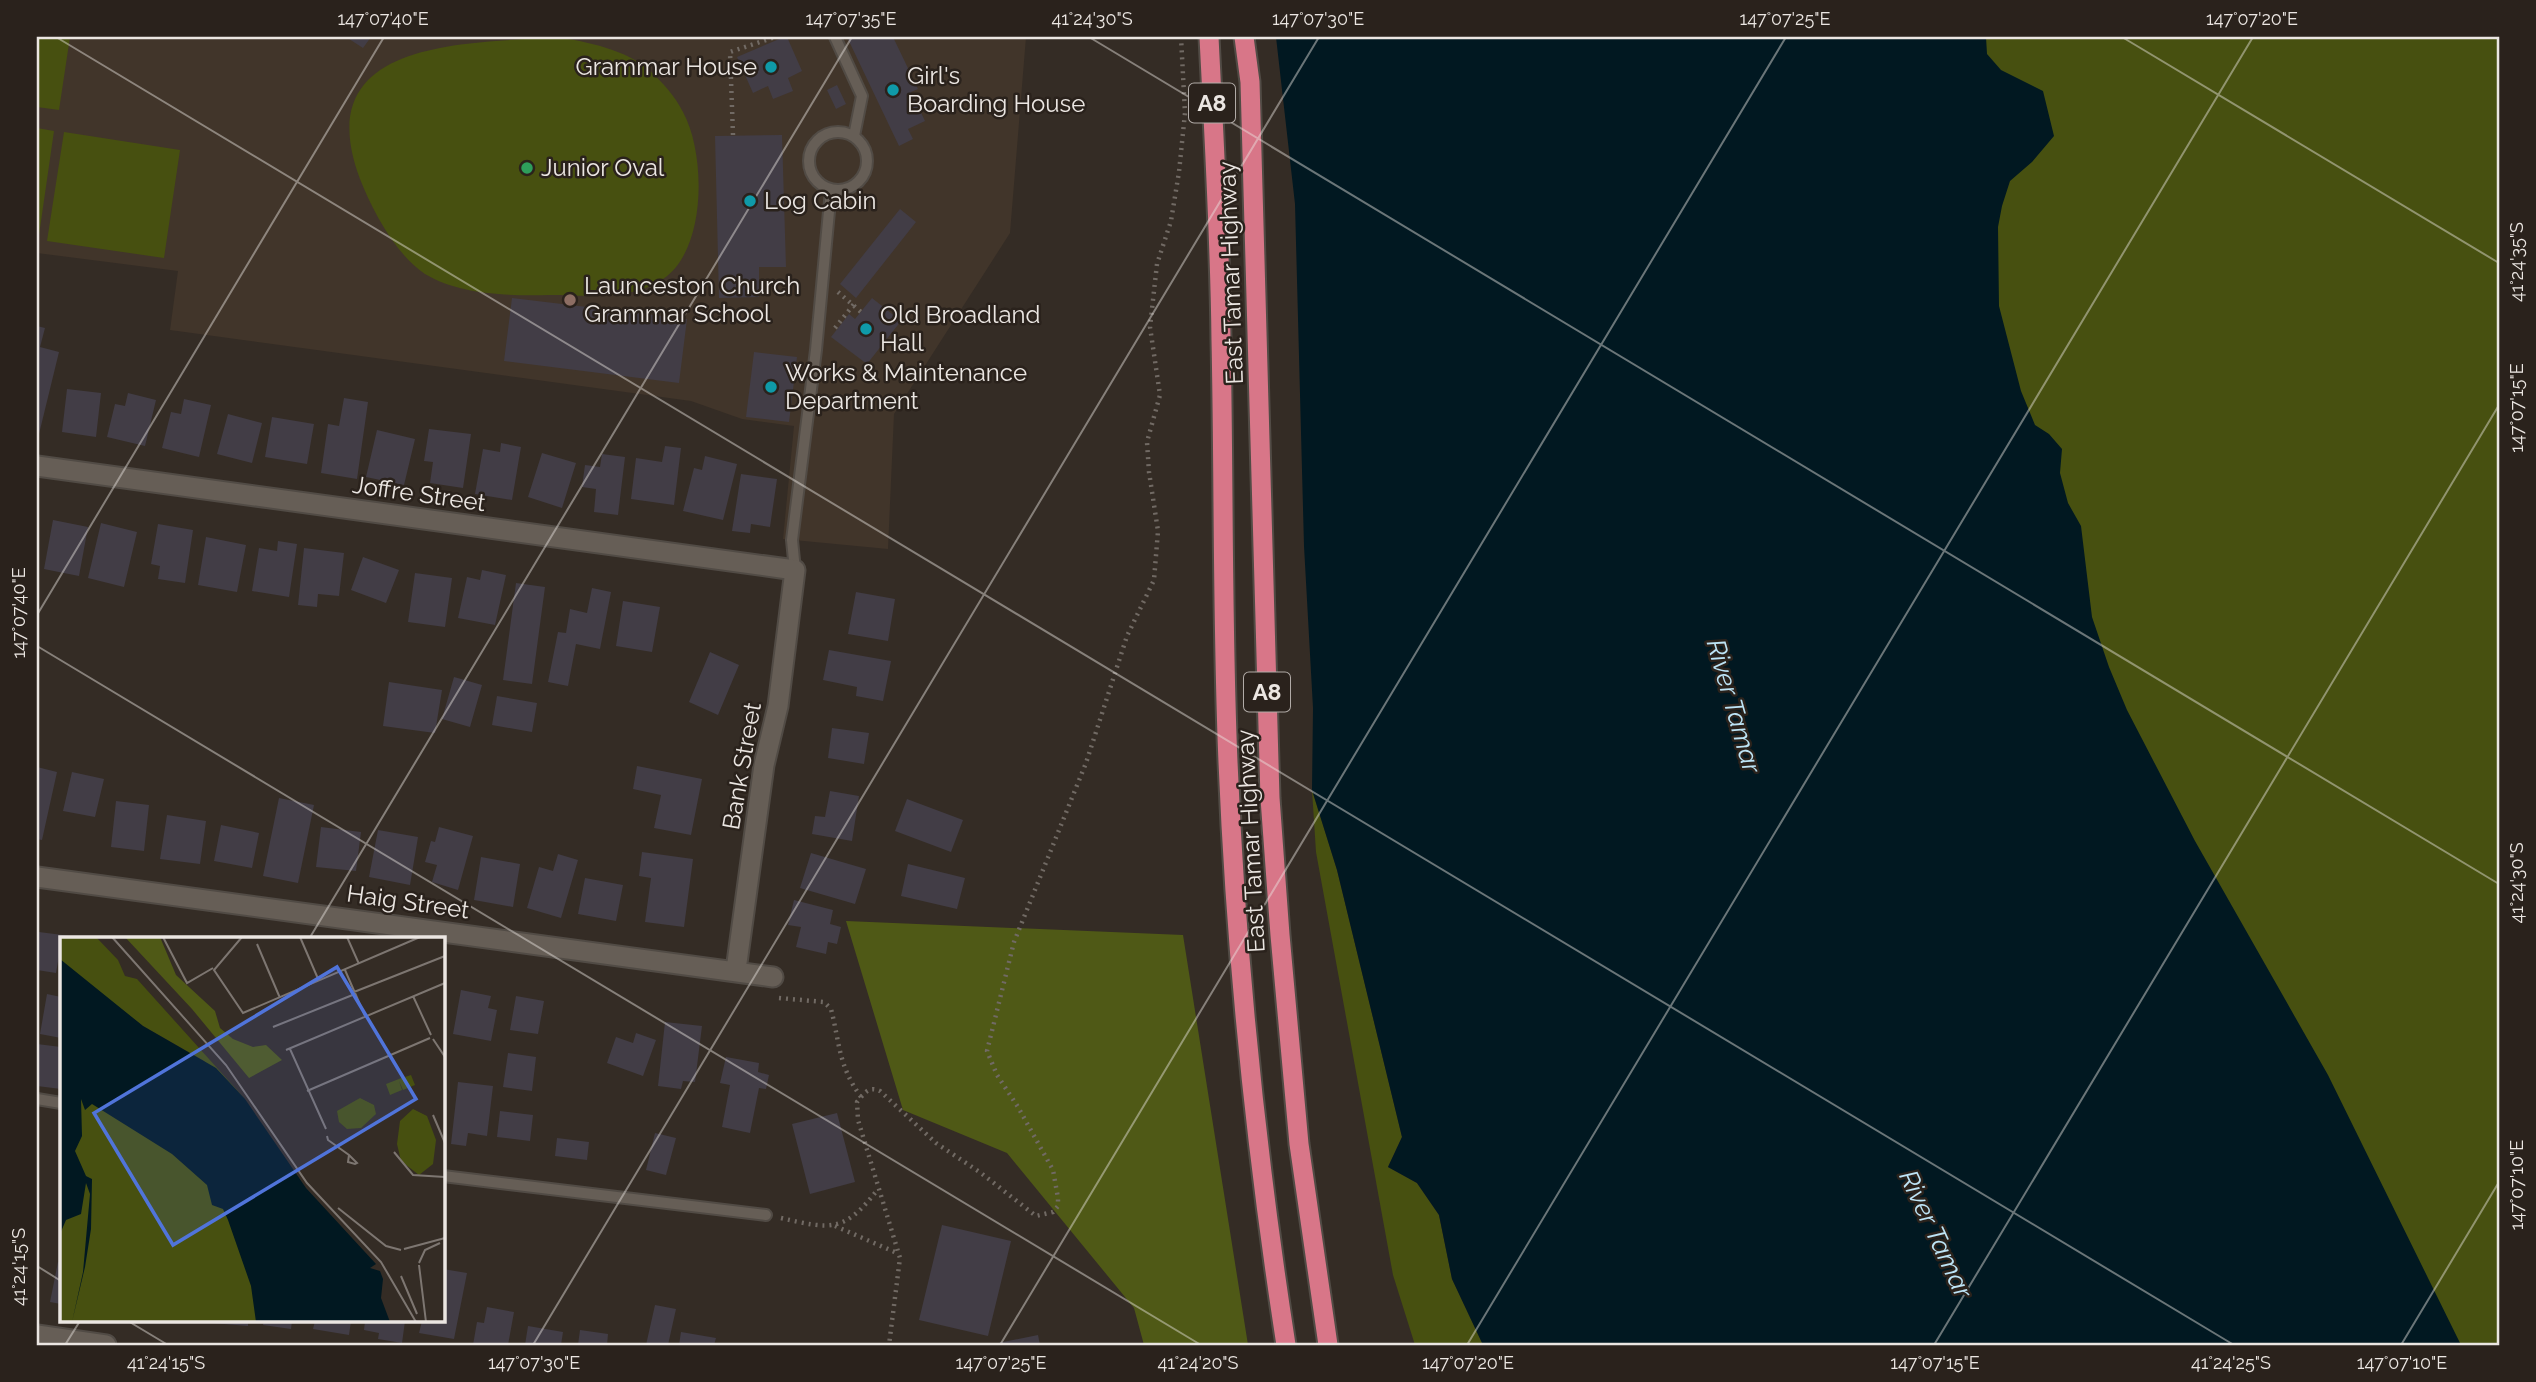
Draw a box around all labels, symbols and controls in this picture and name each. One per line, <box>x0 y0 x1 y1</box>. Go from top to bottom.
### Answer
text: 147°07'40"E <box>337 8 429 29</box>
text: 147°07'35"E <box>805 8 897 29</box>
text: 41°24'30"S <box>1051 8 1133 29</box>
text: 147°07'30"E <box>1272 8 1364 29</box>
text: 147°07'25"E <box>1740 8 1831 29</box>
text: 147°07'20"E <box>2206 8 2298 29</box>
place label: Grammar House <box>575 52 757 81</box>
marker: Grammar House <box>763 59 779 75</box>
place label: Girl's Boarding House <box>907 61 1085 118</box>
marker: Girl's Boarding House <box>885 82 901 98</box>
road number: A8 <box>1189 83 1235 122</box>
place label: Junior Oval <box>541 153 665 182</box>
marker: Junior Oval <box>519 160 535 176</box>
street label: East Tamar Highway <box>1212 161 1249 385</box>
place label: Log Cabin <box>764 186 877 215</box>
marker: Log Cabin <box>742 193 758 209</box>
text: 41°24'35"S <box>2506 222 2527 302</box>
place label: Launceston Church Grammar School <box>584 271 800 328</box>
marker: Launceston Church Grammar School <box>562 292 578 308</box>
place label: Old Broadland Hall <box>880 300 1040 357</box>
marker: Old Broadland Hall <box>858 321 874 337</box>
place label: Works & Maintenance Department <box>785 358 1027 415</box>
text: 147°07'15"E <box>2506 363 2527 453</box>
marker: Works & Maintenance Department <box>763 379 779 395</box>
street label: Joffre Street <box>351 470 488 517</box>
text: 147°07'40"E <box>8 567 29 659</box>
water label: River Tamar <box>1701 636 1768 777</box>
road number: A8 <box>1244 672 1290 712</box>
street label: Bank Street <box>716 700 767 832</box>
street label: East Tamar Highway <box>1230 729 1271 953</box>
text: 41°24'30"S <box>2506 842 2527 924</box>
street label: Haig Street <box>345 879 471 924</box>
inset map <box>60 937 444 1322</box>
text: 147°07'10"E <box>2506 1140 2527 1230</box>
water label: River Tamar <box>1893 1165 1979 1304</box>
text: 41°24'15"S <box>8 1228 29 1306</box>
text: 41°24'15"S <box>127 1352 205 1373</box>
text: 147°07'30"E <box>488 1352 580 1373</box>
text: 147°07'25"E <box>956 1352 1047 1373</box>
text: 41°24'20"S <box>1157 1352 1239 1373</box>
text: 147°07'20"E <box>1422 1352 1514 1373</box>
text: 147°07'15"E <box>1890 1352 1980 1373</box>
text: 41°24'25"S <box>2191 1352 2271 1373</box>
text: 147°07'10"E <box>2357 1352 2447 1373</box>

